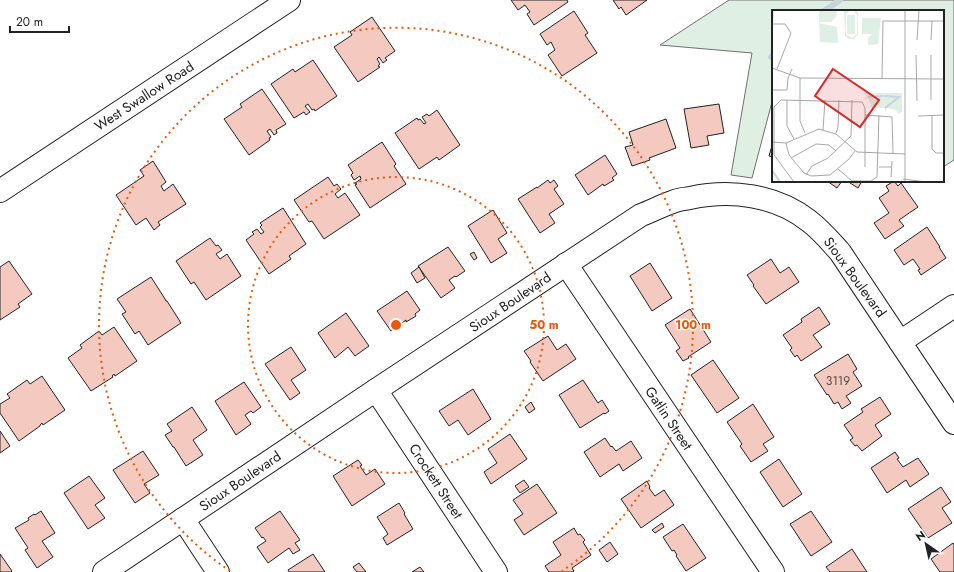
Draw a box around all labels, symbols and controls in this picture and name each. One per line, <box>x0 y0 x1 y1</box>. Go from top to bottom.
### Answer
scale bar <box>10 8 69 34</box>
inset map <box>772 10 944 182</box>
text: 20 m <box>16 13 43 31</box>
street label: West Swallow Road <box>90 56 198 136</box>
street label: Sioux Boulevard <box>819 233 891 321</box>
street label: Sioux Boulevard <box>465 267 555 337</box>
text: 50 m <box>529 316 559 334</box>
text: 100 m <box>675 316 711 334</box>
centre of rings <box>389 318 403 332</box>
house number: 3119 <box>826 372 850 390</box>
street label: Gatlin Street <box>640 382 698 454</box>
street label: Crockett Street <box>404 439 468 523</box>
street label: Sioux Boulevard <box>195 446 285 516</box>
north arrow <box>906 524 946 564</box>
text: N <box>912 527 929 545</box>

